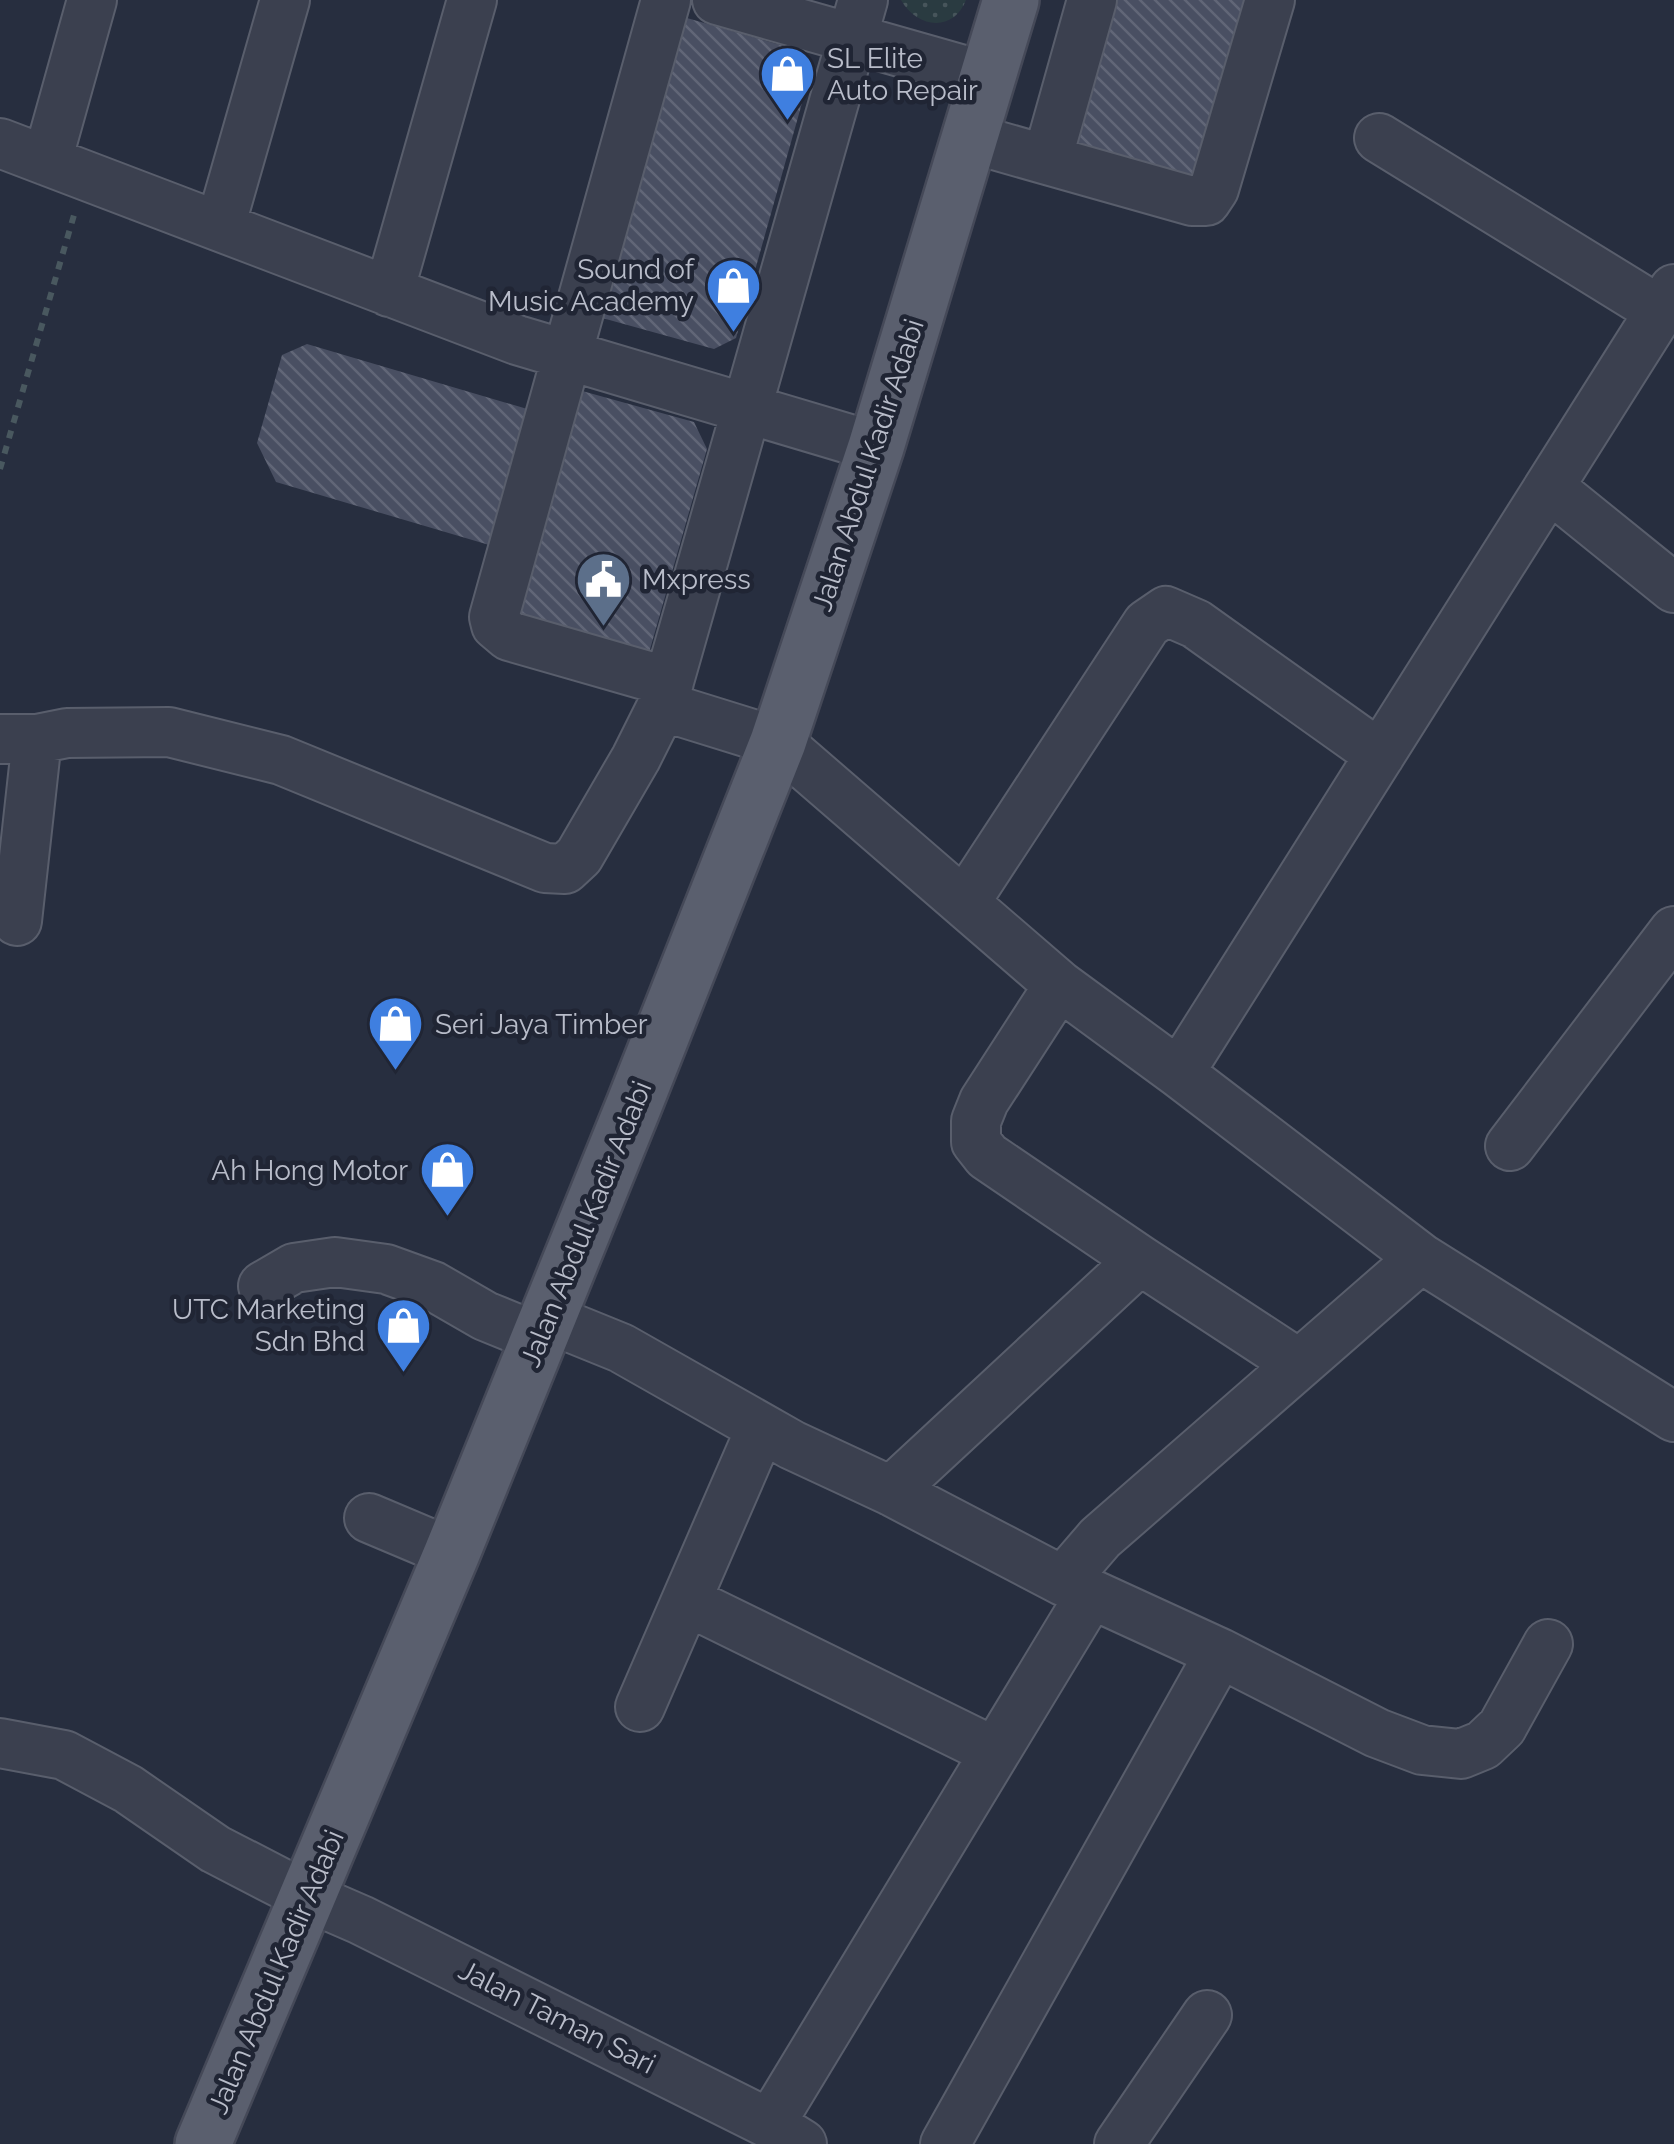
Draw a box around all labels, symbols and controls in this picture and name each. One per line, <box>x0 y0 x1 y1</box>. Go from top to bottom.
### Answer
place label: SL Elite Auto Repair <box>827 42 978 107</box>
shop icon: SL Elite Auto Repair <box>758 44 818 123</box>
place label: Sound of Music Academy <box>488 253 696 318</box>
shop icon: Sound of Music Academy <box>703 255 763 334</box>
street label: Jalan Abdul Kadir Adabi <box>805 315 931 615</box>
public building icon: Mxpress <box>573 549 633 628</box>
place label: Mxpress <box>642 563 751 596</box>
shop icon: Seri Jaya Timber <box>366 994 426 1073</box>
place label: Seri Jaya Timber <box>435 1008 648 1041</box>
street label: Jalan Abdul Kadir Adabi <box>514 1076 658 1372</box>
shop icon: Ah Hong Motor <box>417 1140 477 1219</box>
place label: Ah Hong Motor <box>211 1154 408 1187</box>
place label: UTC Marketing Sdn Bhd <box>172 1293 365 1358</box>
shop icon: UTC Marketing Sdn Bhd <box>374 1295 434 1374</box>
street label: Jalan Abdul Kadir Adabi <box>201 1825 351 2119</box>
street label: Jalan Taman Sari <box>453 1953 661 2081</box>

